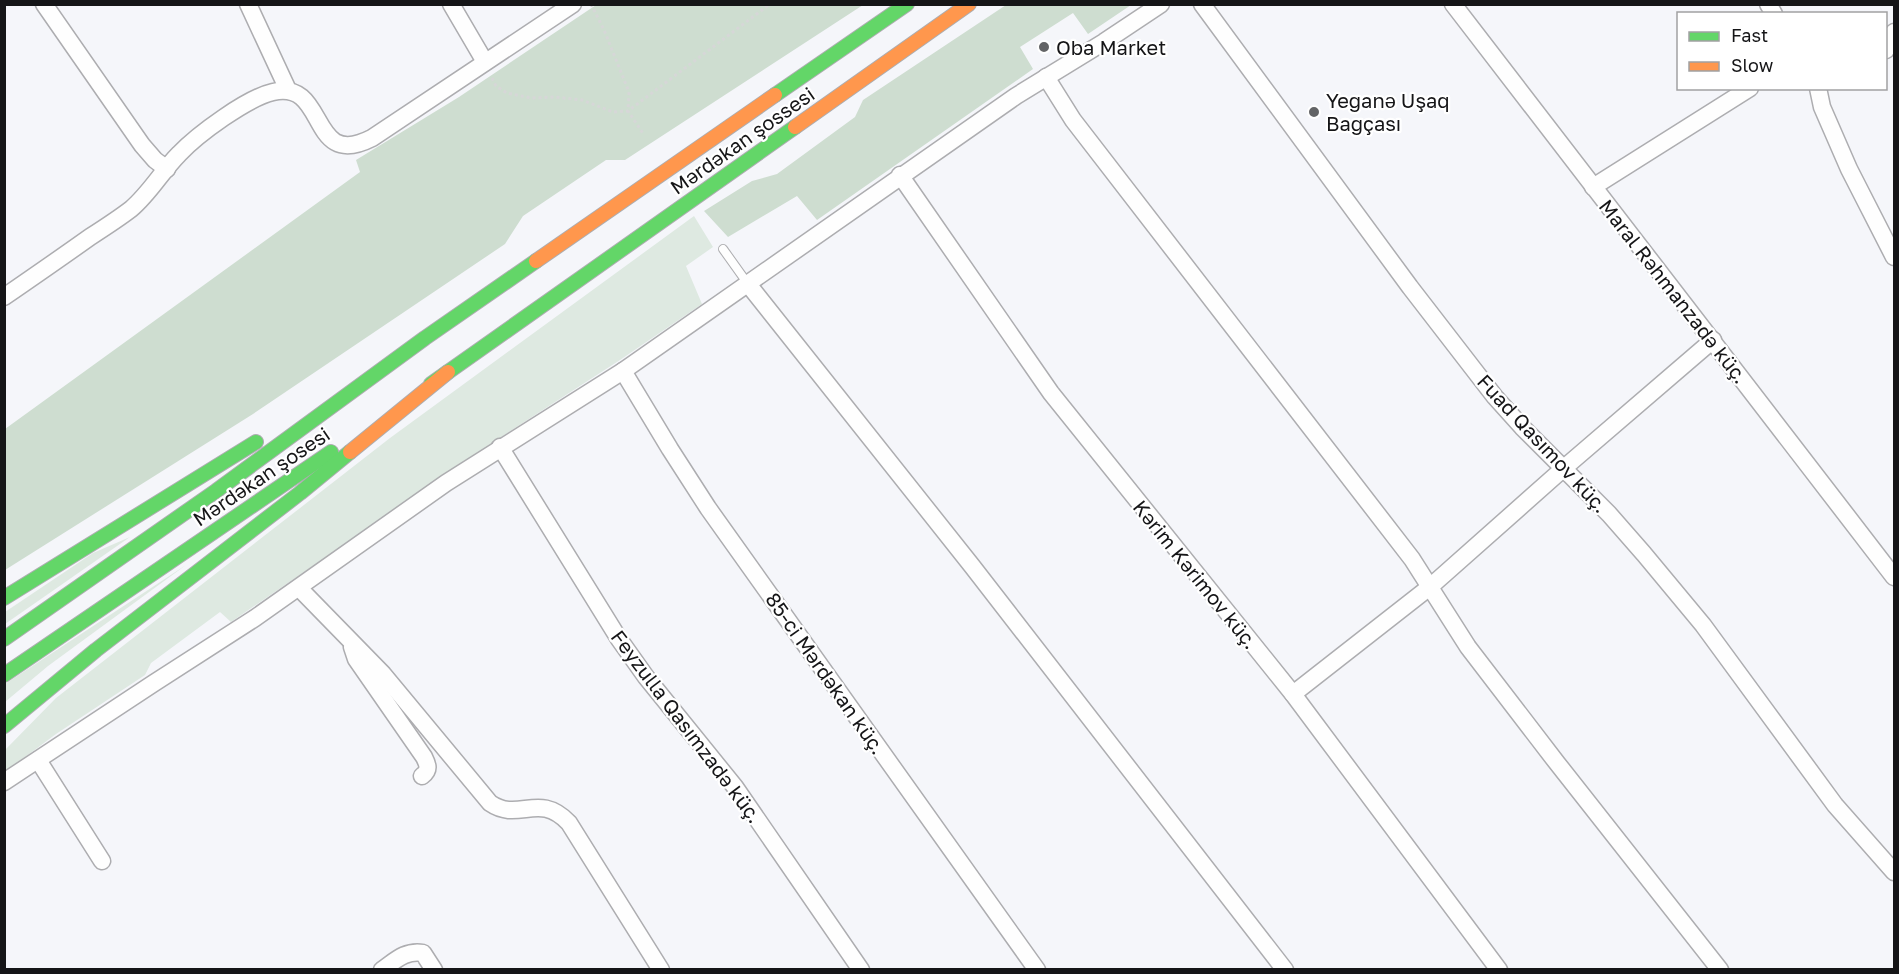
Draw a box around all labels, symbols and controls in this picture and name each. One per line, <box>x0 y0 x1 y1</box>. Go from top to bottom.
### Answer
legend <box>1677 12 1887 90</box>
text: Fast <box>1731 24 1768 46</box>
place label: Oba Market <box>1056 35 1166 59</box>
marker: Oba Market <box>1037 40 1051 54</box>
text: Slow <box>1731 54 1774 76</box>
street label: Mərdəkan şossesi <box>665 81 819 199</box>
place label: Yeganə Uşaq Bağçası <box>1326 88 1450 135</box>
marker: Yeganə Uşaq Bağçası <box>1307 105 1321 119</box>
street label: Maral Rəhmanzadə küç. <box>1595 194 1753 388</box>
street label: Fuad Qasımov küç. <box>1473 369 1613 517</box>
street label: Mərdəkan şosesi <box>188 421 334 531</box>
street label: Kərim Kərimov küç. <box>1129 495 1263 653</box>
street label: 85-ci Mərdəkan küç. <box>761 588 891 758</box>
street label: Feyzulla Qasımzadə küç. <box>607 625 767 827</box>

